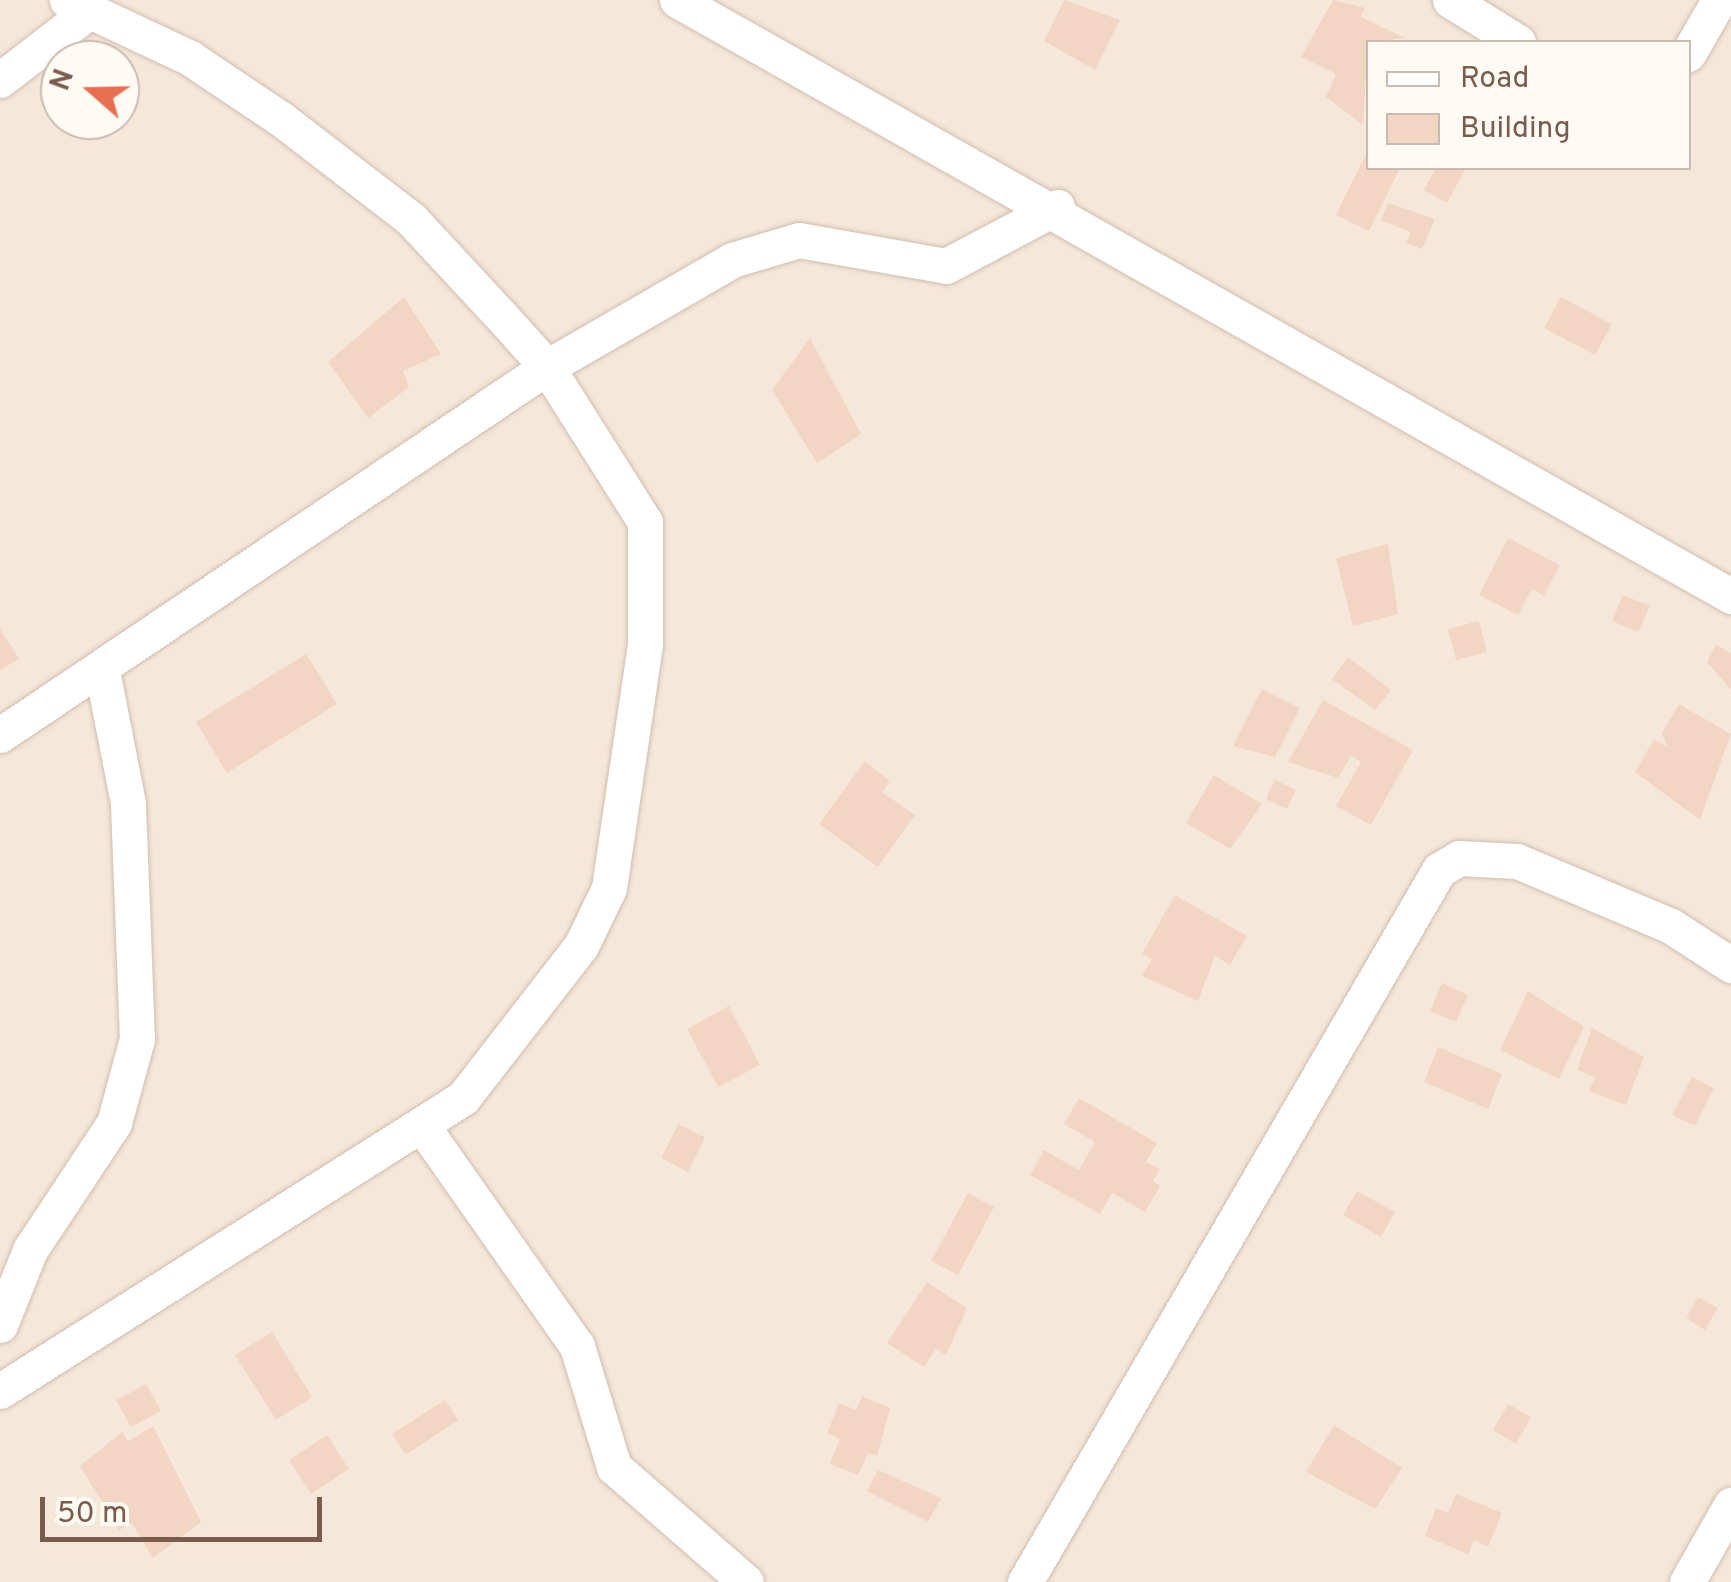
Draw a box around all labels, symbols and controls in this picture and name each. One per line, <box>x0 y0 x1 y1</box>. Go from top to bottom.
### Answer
north arrow <box>40 40 140 140</box>
legend <box>1366 40 1691 170</box>
text: Road <box>1460 61 1529 98</box>
text: N <box>43 65 84 96</box>
text: Building <box>1460 111 1571 148</box>
scale bar <box>45 1477 328 1539</box>
text: 50 m <box>57 1496 127 1533</box>

